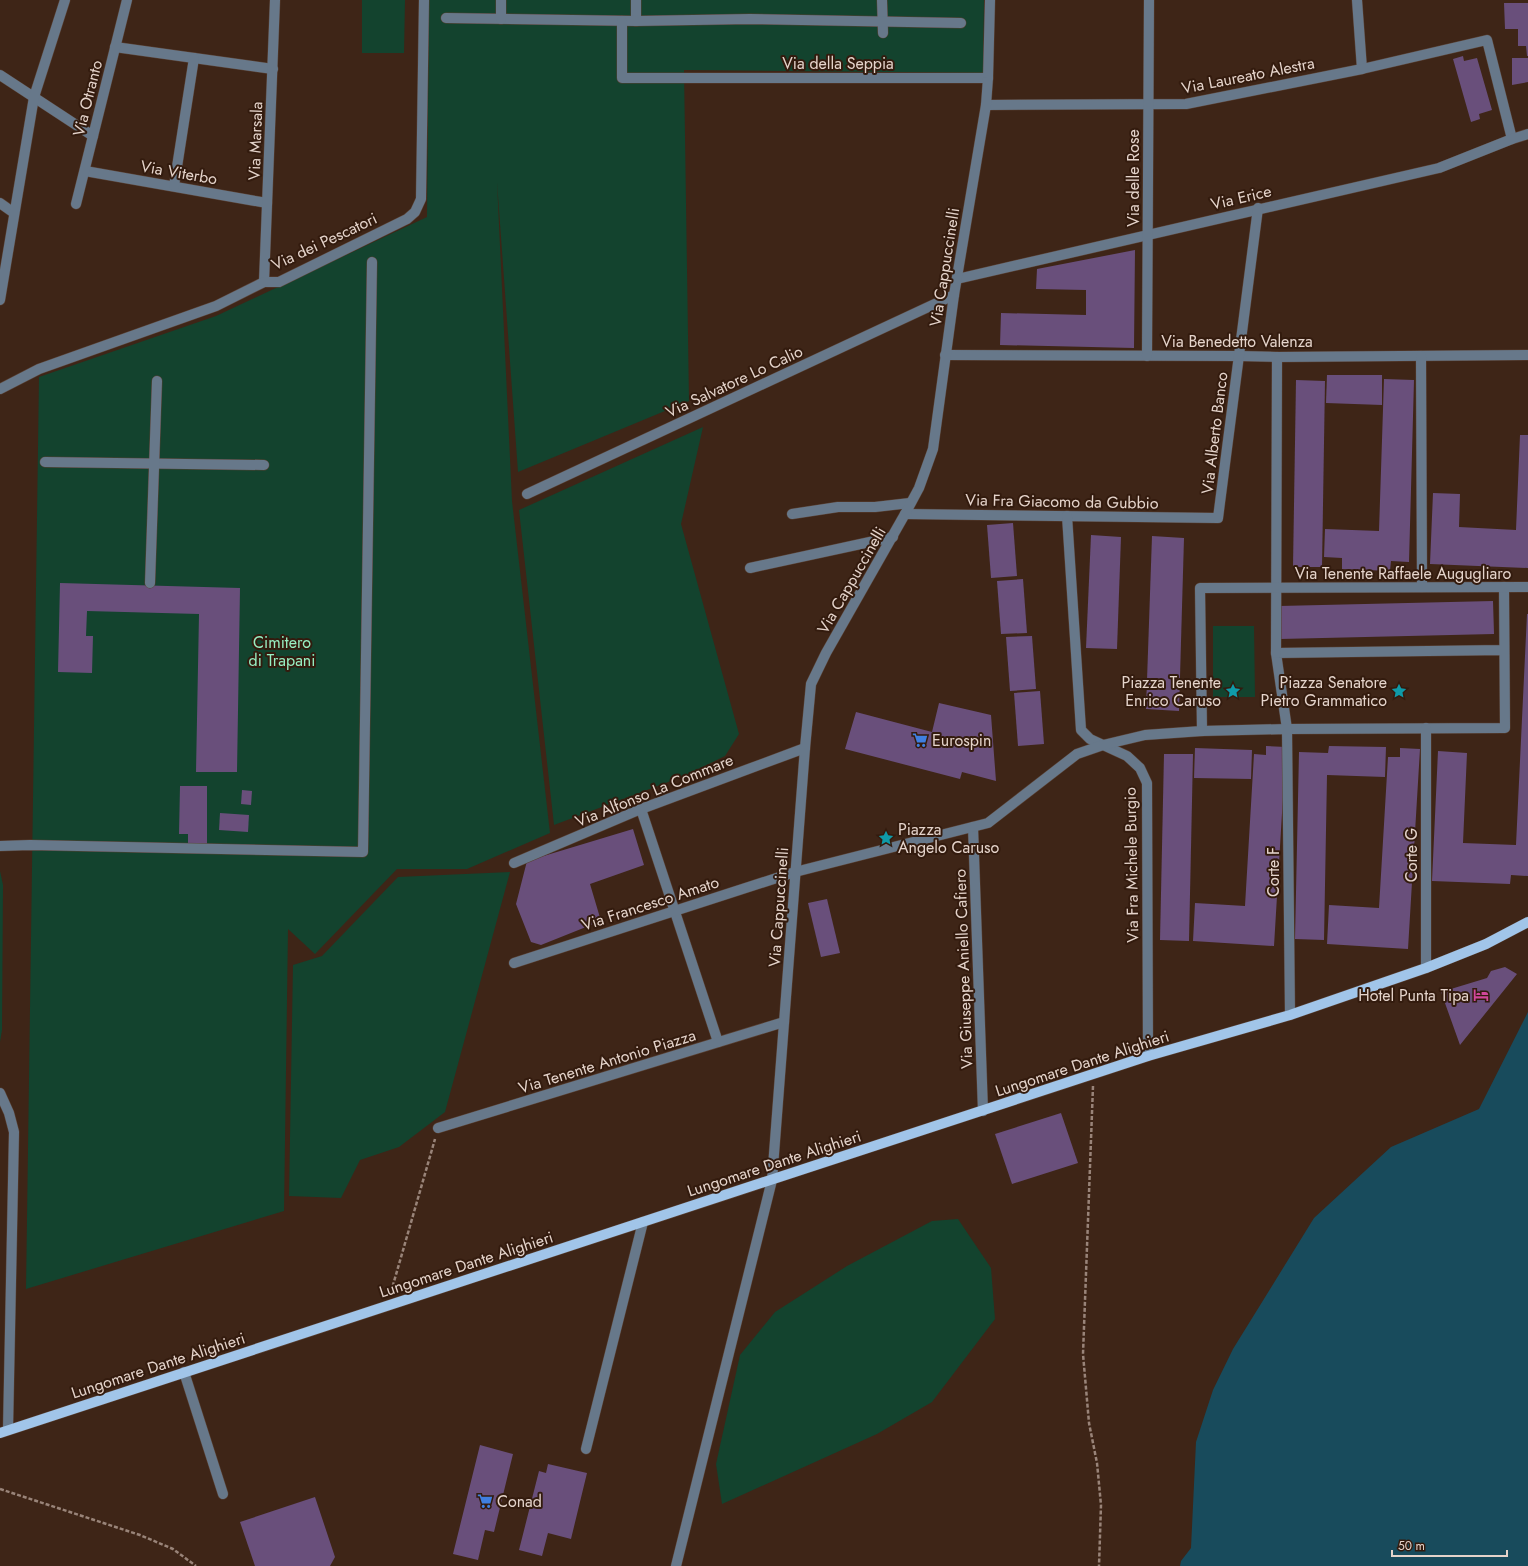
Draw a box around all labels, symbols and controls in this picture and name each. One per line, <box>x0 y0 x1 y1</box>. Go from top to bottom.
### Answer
street label: Via Laureato Alestra <box>1180 51 1317 100</box>
street label: Via della Seppia <box>782 52 894 75</box>
street label: Via Otranto <box>67 57 108 139</box>
street label: Via Marsala <box>243 101 268 181</box>
street label: Via delle Rose <box>1122 129 1145 227</box>
street label: Via Viterbo <box>139 154 219 191</box>
street label: Via Erice <box>1209 179 1274 216</box>
street label: Via Cappuccinelli <box>924 206 965 328</box>
street label: Via dei Pescatori <box>268 207 381 276</box>
street label: Via Benedetto Valenza <box>1161 330 1313 353</box>
street label: Via Salvatore Lo Calio <box>662 339 807 423</box>
street label: Via Alberto Banco <box>1196 370 1233 496</box>
street label: Via Fra Giacomo da Gubbio <box>965 488 1159 515</box>
street label: Via Cappuccinelli <box>811 522 891 638</box>
street label: Via Tenente Raffaele Augugliaro <box>1295 562 1512 585</box>
park label: Cimitero di Trapani <box>249 631 315 672</box>
place label: Piazza Tenente Enrico Caruso <box>1121 671 1221 712</box>
place label: Piazza Senatore Pietro Grammatico <box>1261 671 1387 712</box>
place icon: Piazza Tenente Enrico Caruso <box>1224 682 1242 700</box>
place icon: Piazza Senatore Pietro Grammatico <box>1390 682 1408 700</box>
place label: Eurospin <box>932 729 991 752</box>
supermarket icon: Eurospin <box>911 731 929 749</box>
street label: Via Alfonso La Commare <box>572 748 737 833</box>
street label: Via Fra Michele Burgio <box>1119 787 1144 943</box>
place label: Piazza Angelo Caruso <box>898 818 1000 859</box>
street label: Corte G <box>1400 828 1423 882</box>
place icon: Piazza Angelo Caruso <box>877 829 895 847</box>
street label: Via Cappuccinelli <box>763 846 794 968</box>
street label: Corte F <box>1262 847 1285 897</box>
street label: Via Giuseppe Aniello Cafiero <box>949 868 978 1069</box>
street label: Via Francesco Amato <box>578 870 722 937</box>
place label: Hotel Punta Tipa <box>1358 984 1469 1007</box>
hotel icon: Hotel Punta Tipa <box>1472 986 1490 1004</box>
street label: Via Tenente Antonio Piazza <box>516 1024 699 1099</box>
street label: Lungomare Dante Alighieri <box>992 1024 1172 1103</box>
street label: Lungomare Dante Alighieri <box>684 1124 864 1203</box>
street label: Lungomare Dante Alighieri <box>376 1225 556 1304</box>
street label: Lungomare Dante Alighieri <box>68 1326 248 1405</box>
place label: Conad <box>497 1490 542 1513</box>
supermarket icon: Conad <box>476 1492 494 1510</box>
scale bar <box>1392 1532 1507 1558</box>
text: 50 m <box>1398 1537 1425 1555</box>

